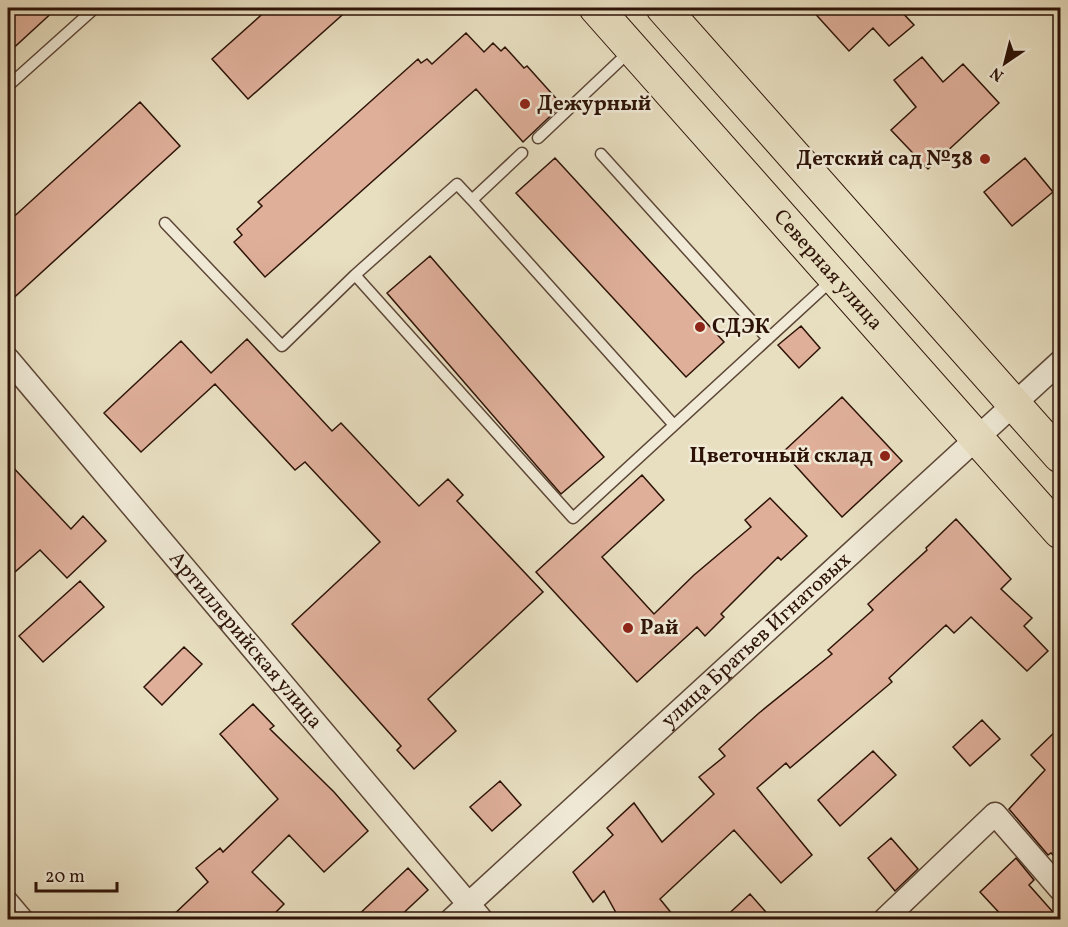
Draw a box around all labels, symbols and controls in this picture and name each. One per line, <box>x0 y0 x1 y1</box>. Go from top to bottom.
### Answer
north arrow <box>975 33 1035 93</box>
text: N <box>986 61 1009 86</box>
place label: Дежурный <box>537 90 651 119</box>
marker: Дежурный <box>518 97 532 111</box>
place label: Детский сад №38 <box>796 145 973 174</box>
marker: Детский сад №38 <box>978 152 992 166</box>
street label: Северная улица <box>767 203 889 337</box>
place label: СДЭК <box>712 313 770 342</box>
marker: СДЭК <box>693 320 707 334</box>
place label: Цветочный склад <box>690 442 873 471</box>
marker: Цветочный склад <box>878 449 892 463</box>
street label: Артиллерийская улица <box>162 545 329 735</box>
street label: улица Братьев Игнатовых <box>655 546 858 735</box>
place label: Рай <box>640 614 678 643</box>
marker: Рай <box>621 621 635 635</box>
scale bar <box>36 855 117 893</box>
text: 20 m <box>45 865 85 890</box>

